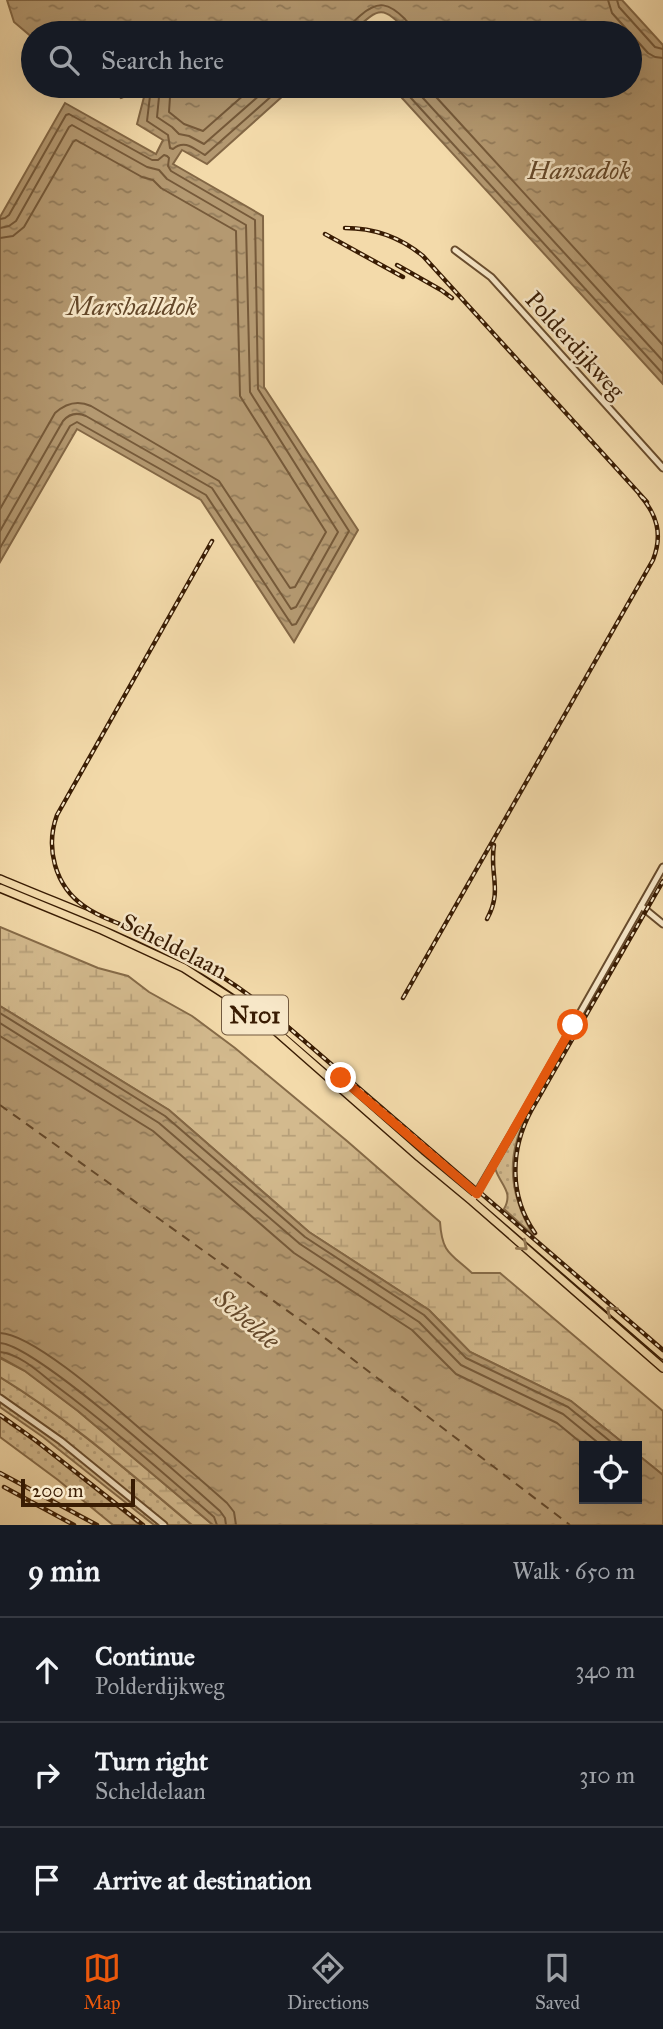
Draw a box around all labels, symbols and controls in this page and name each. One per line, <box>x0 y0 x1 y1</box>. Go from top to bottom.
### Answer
search box <box>21 21 642 98</box>
icon: search <box>45 41 83 79</box>
text: Search here <box>101 44 224 76</box>
water label: Hansadok <box>526 154 631 186</box>
street label: Polderdijkweg <box>519 285 632 406</box>
water label: Marshalldok <box>64 290 197 322</box>
street label: Scheldelaan <box>116 906 232 986</box>
road number: N101 <box>222 996 288 1034</box>
route start <box>557 1009 588 1040</box>
route end <box>325 1062 356 1093</box>
one-way arrow <box>515 1238 528 1250</box>
water label: Schelde <box>207 1281 287 1357</box>
one-way arrow <box>607 1307 620 1319</box>
map controls <box>579 1441 642 1504</box>
button: locate <box>579 1441 642 1504</box>
scale bar <box>21 1476 135 1508</box>
text: 200 m <box>32 1479 84 1502</box>
text: 9 min <box>28 1553 100 1589</box>
text: Walk · 650 m <box>513 1557 635 1585</box>
text: Continue <box>95 1640 195 1672</box>
icon: ahead <box>28 1651 66 1689</box>
text: 340 m <box>575 1656 635 1684</box>
text: Polderdijkweg <box>95 1672 224 1700</box>
text: Turn right <box>95 1745 208 1777</box>
icon: right <box>28 1756 66 1794</box>
text: 310 m <box>579 1761 635 1789</box>
text: Scheldelaan <box>95 1777 206 1805</box>
icon: arrive <box>28 1861 66 1899</box>
text: Arrive at destination <box>95 1864 312 1896</box>
tab: Map <box>83 1949 121 2014</box>
tab: Directions <box>287 1949 369 2014</box>
tab: Saved <box>535 1949 580 2014</box>

